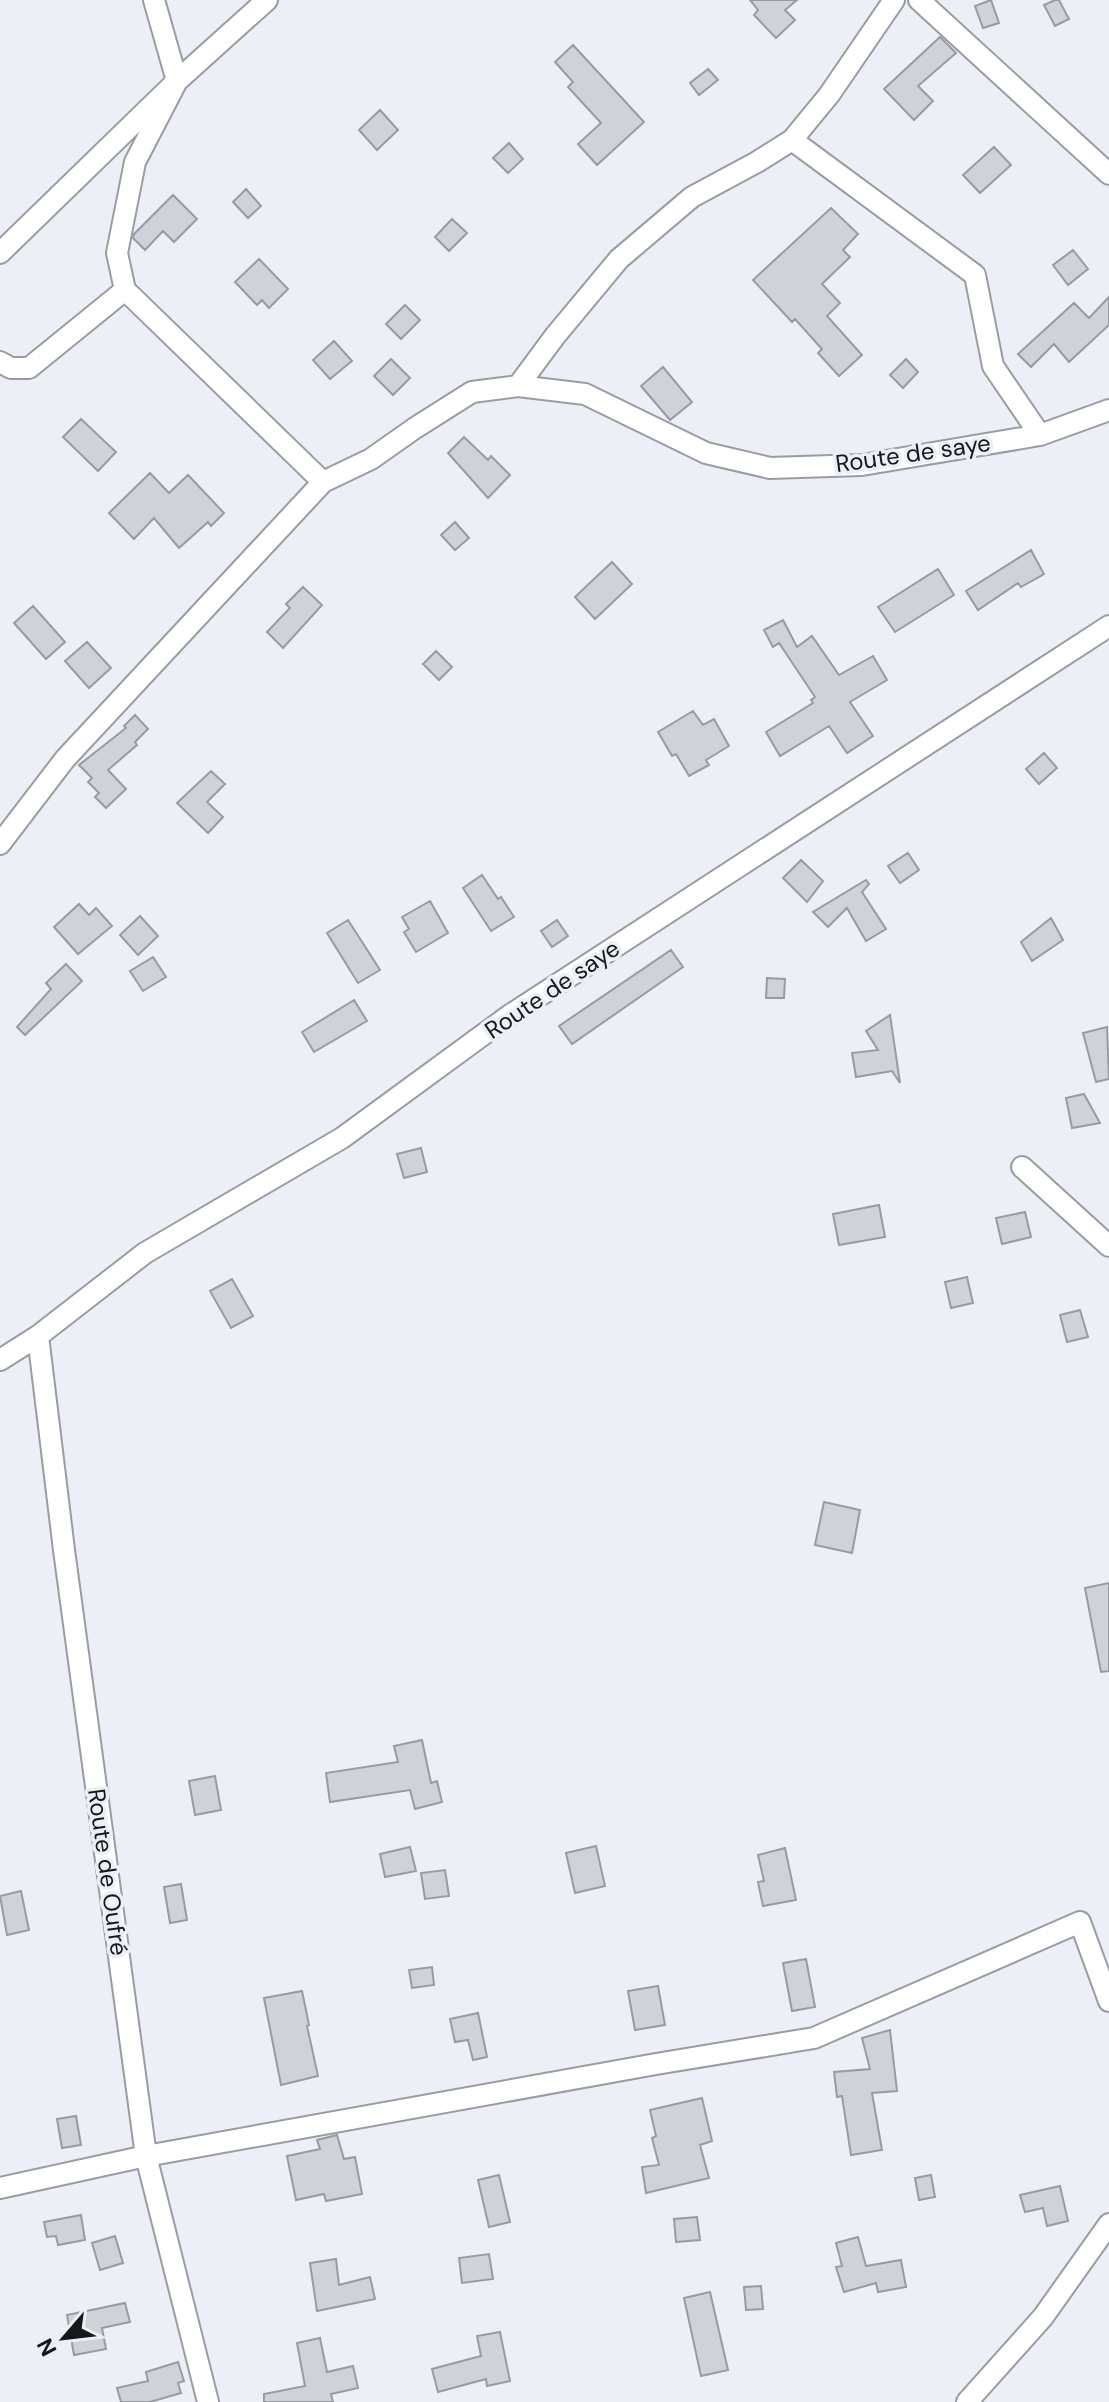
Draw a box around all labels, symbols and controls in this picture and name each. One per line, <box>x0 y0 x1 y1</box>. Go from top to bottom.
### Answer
street label: Route de saye <box>833 427 993 479</box>
street label: Route de saye <box>479 932 625 1046</box>
street label: Route de Oufré <box>81 1787 135 1957</box>
north arrow <box>24 2298 104 2378</box>
text: N <box>30 2333 63 2361</box>

